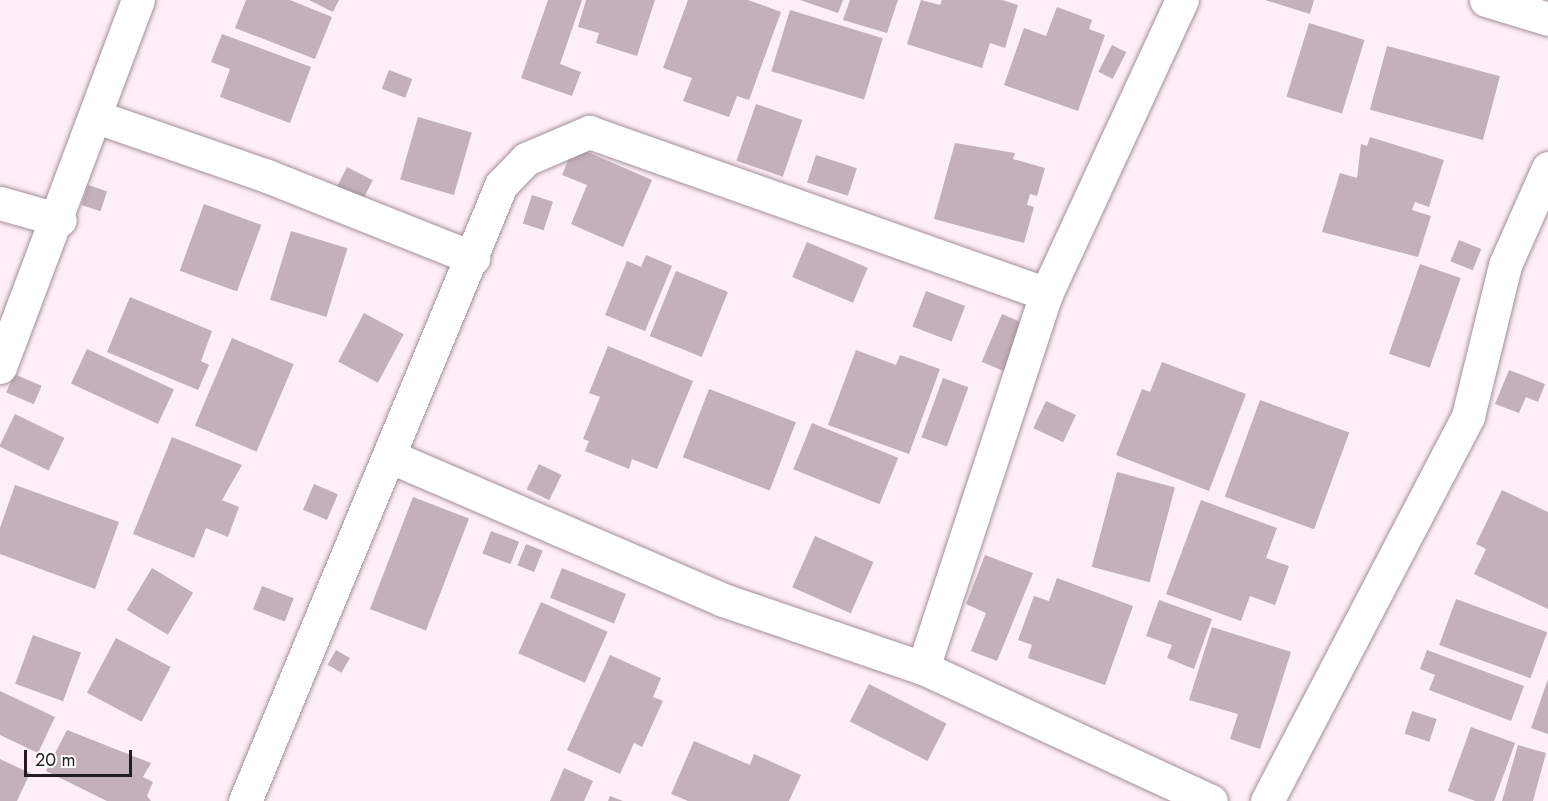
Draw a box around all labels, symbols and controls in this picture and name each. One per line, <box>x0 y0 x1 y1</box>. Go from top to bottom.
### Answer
scale bar <box>27 738 135 776</box>
text: 20 m <box>35 747 75 773</box>

